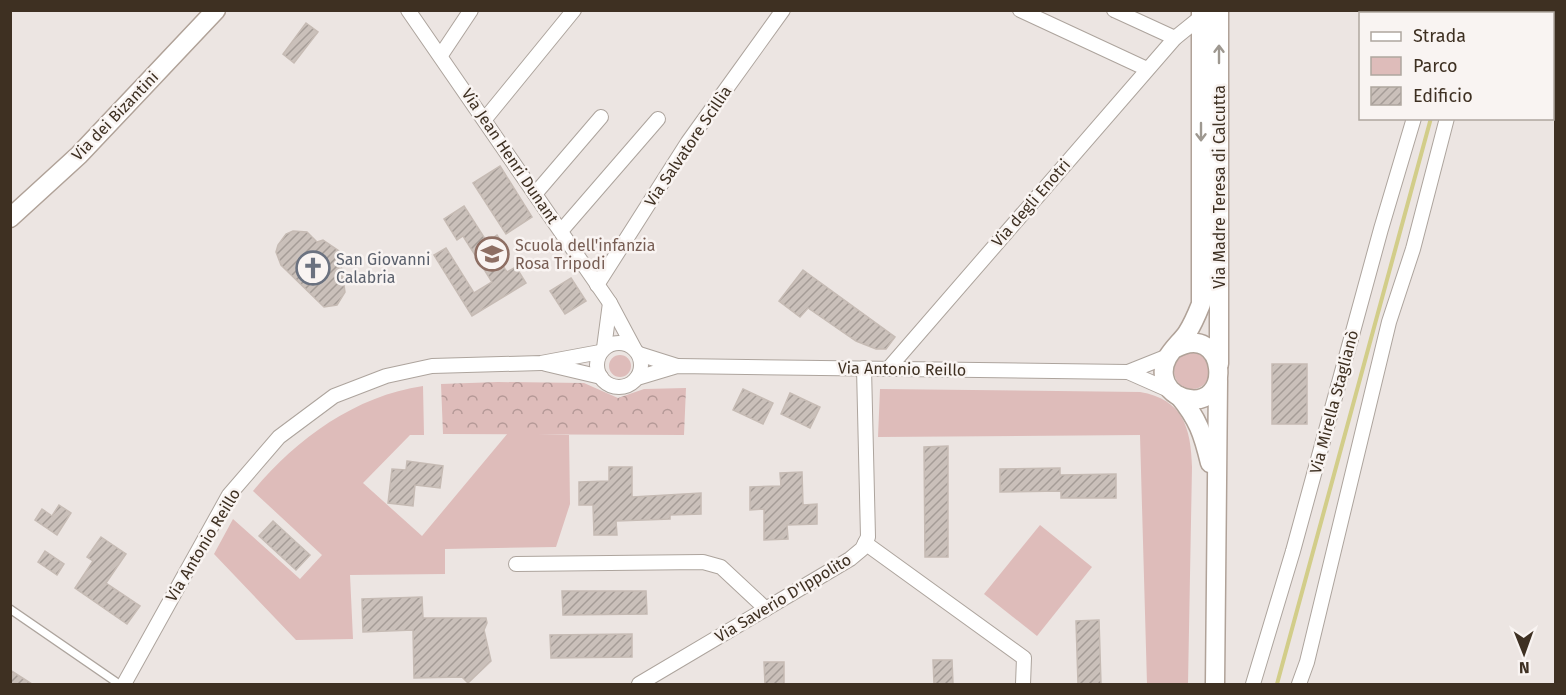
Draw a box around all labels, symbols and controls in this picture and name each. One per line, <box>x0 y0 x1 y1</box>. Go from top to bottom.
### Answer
legend <box>1359 12 1554 120</box>
text: Strada <box>1413 25 1466 47</box>
one-way arrow <box>1213 44 1225 64</box>
text: Parco <box>1413 55 1457 77</box>
street label: Via dei Bizantini <box>68 67 162 165</box>
street label: Via Salvatore Scillìa <box>641 82 735 210</box>
street label: Via Jean Henri Dunant <box>458 85 562 227</box>
street label: Via Madre Teresa di Calcutta <box>1210 85 1229 289</box>
text: Edificio <box>1413 85 1473 107</box>
one-way arrow <box>1196 121 1207 141</box>
street label: Via degli Enotri <box>988 155 1074 251</box>
school or university icon: Scuola dell'infanzia Rosa Tripodi <box>474 236 510 272</box>
place label: Scuola dell'infanzia Rosa Tripodi <box>515 236 656 273</box>
church icon: San Giovanni Calabria <box>295 250 331 286</box>
place label: San Giovanni Calabria <box>336 250 431 287</box>
street label: Via Mirella Staglianò <box>1306 328 1362 476</box>
street label: Via Antonio Reillo <box>838 358 966 380</box>
street label: Via Antonio Reillo <box>162 485 244 605</box>
street label: Via Saverio D'Ippolito <box>712 550 854 646</box>
north arrow <box>1494 623 1554 683</box>
text: N <box>1519 658 1530 677</box>

